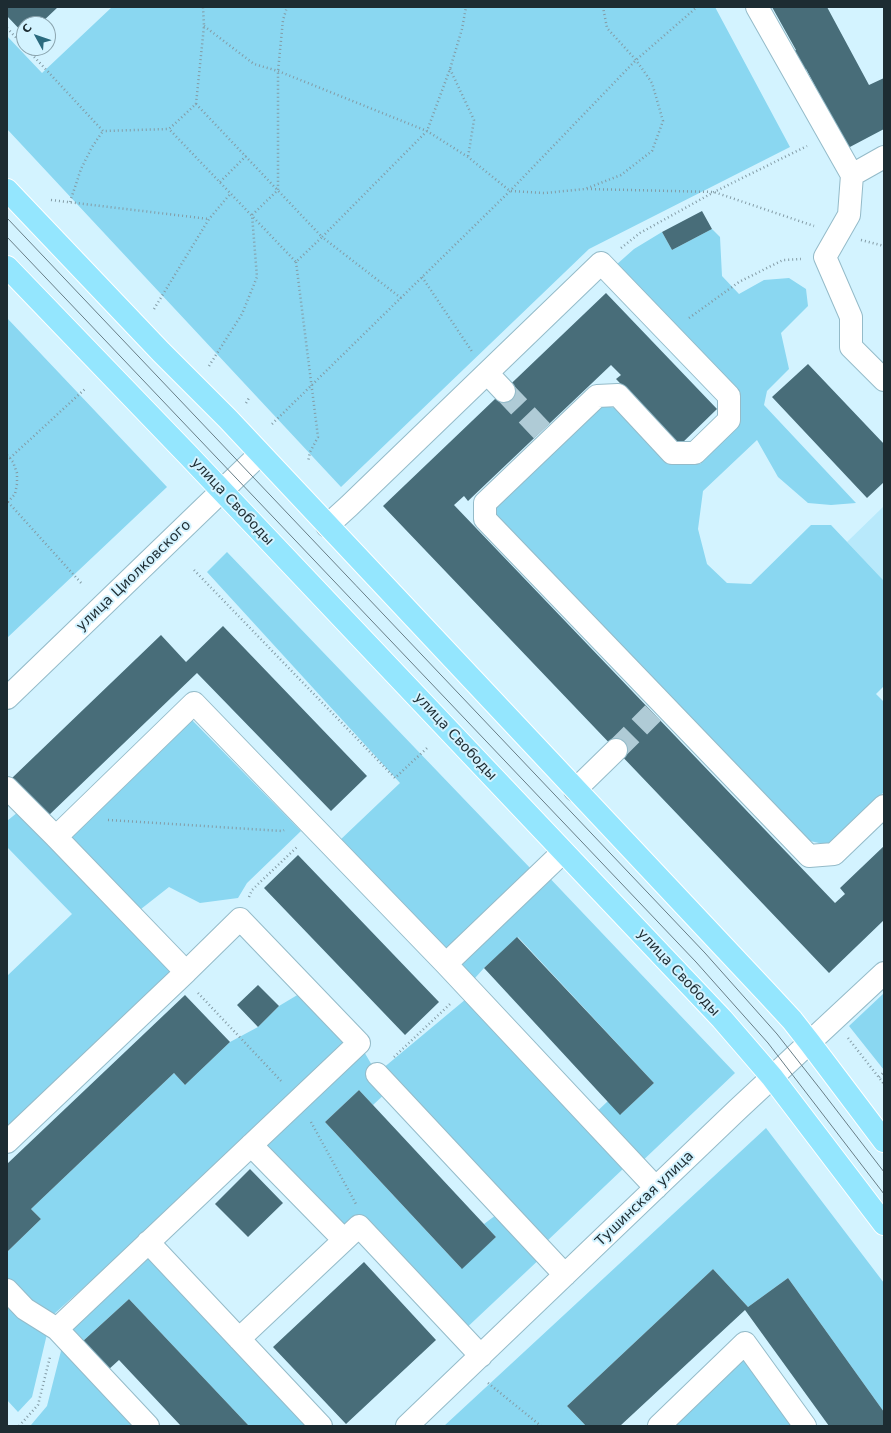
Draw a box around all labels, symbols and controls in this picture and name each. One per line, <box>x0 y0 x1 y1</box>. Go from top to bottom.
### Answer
north arrow <box>16 16 56 56</box>
text: С <box>20 21 35 36</box>
street label: улица Свободы <box>187 455 277 549</box>
street label: улица Циолковского <box>73 517 195 635</box>
street label: улица Свободы <box>410 690 500 784</box>
street label: улица Свободы <box>633 926 723 1020</box>
street label: Тушинская улица <box>592 1148 698 1250</box>

